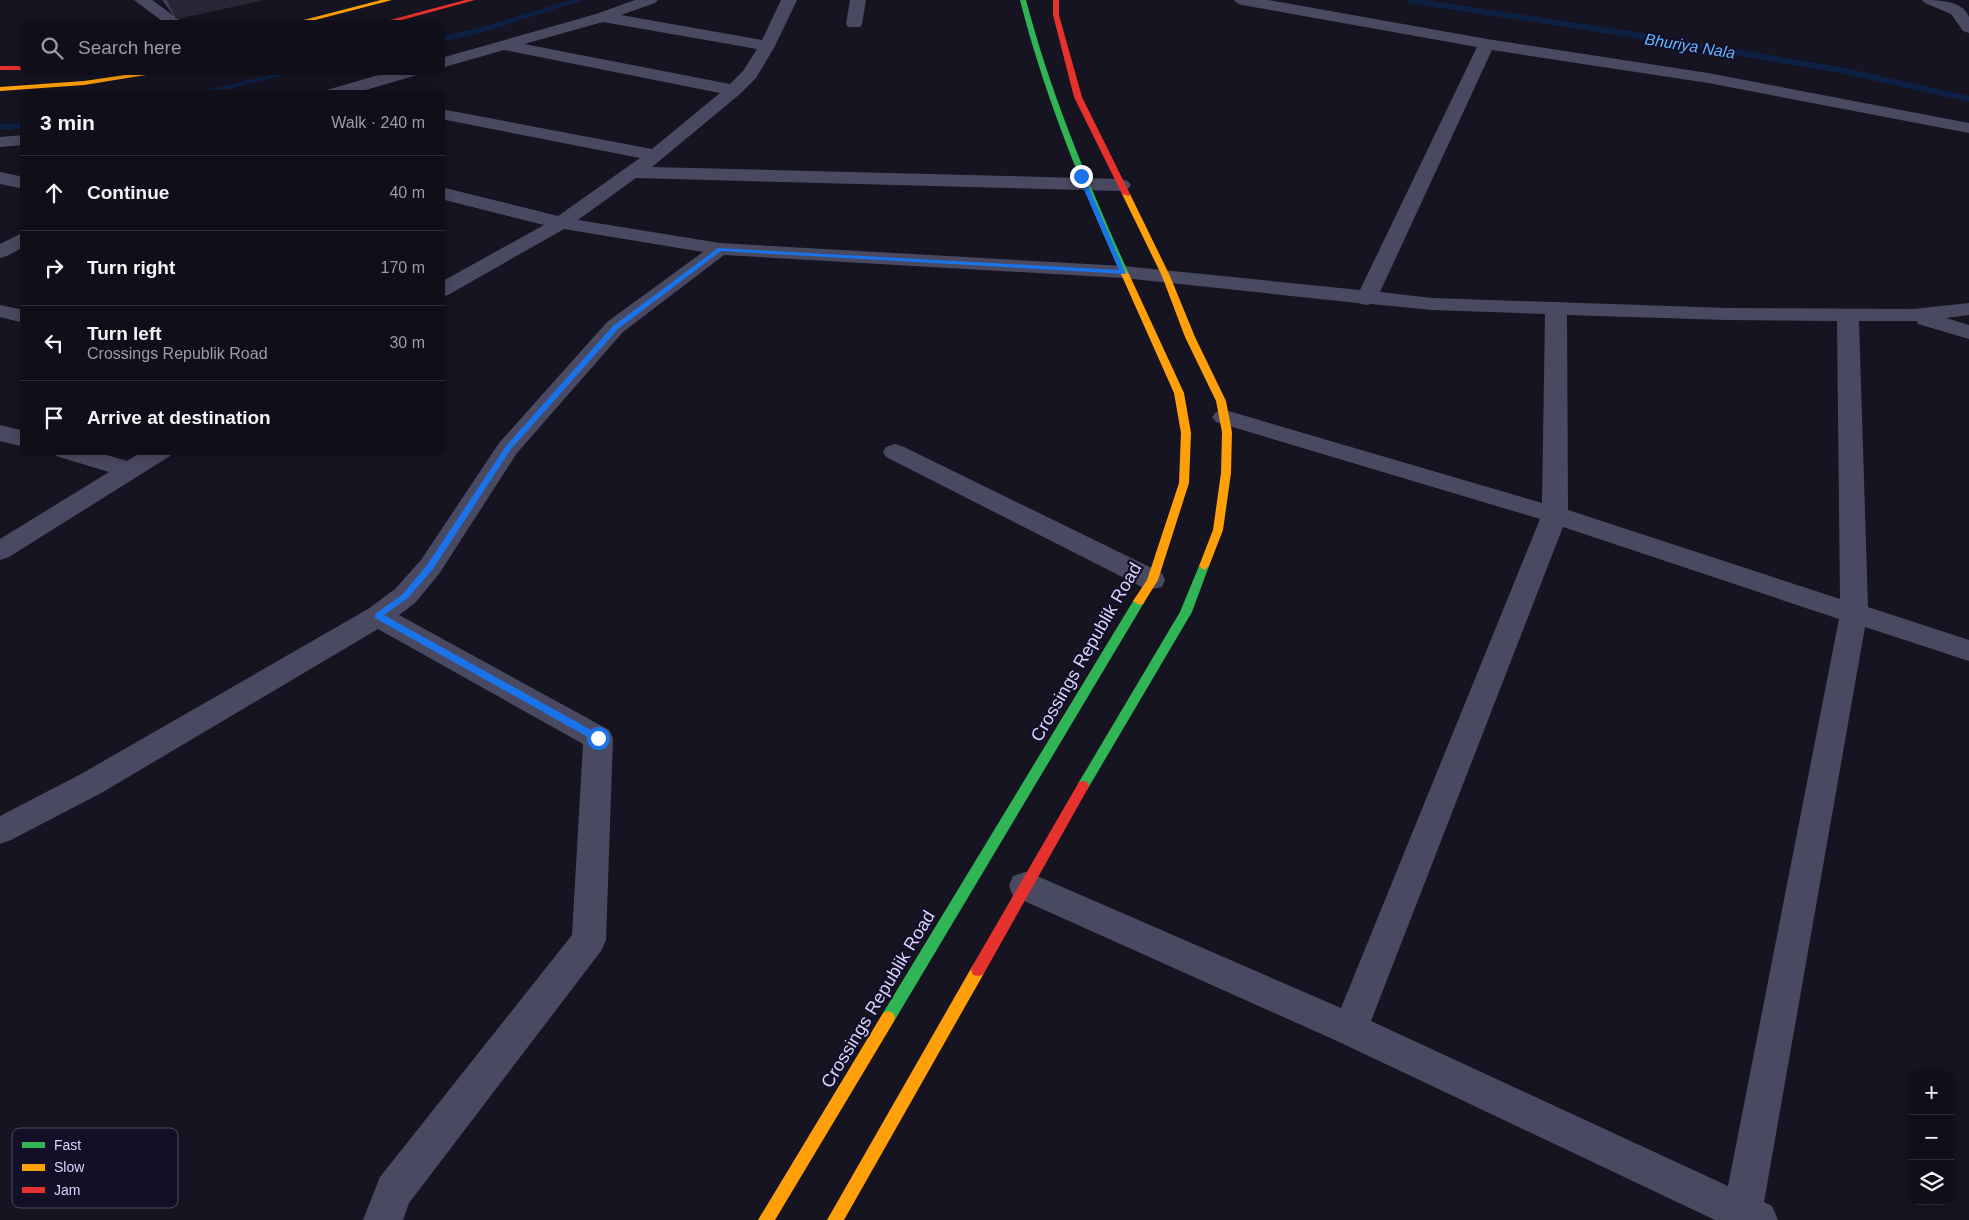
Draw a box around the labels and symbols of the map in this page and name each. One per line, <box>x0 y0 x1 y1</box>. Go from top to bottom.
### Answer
water label: Bhuriya Nala <box>1643 30 1737 62</box>
route end <box>1070 165 1093 188</box>
street label: Crossings Republik Road <box>1027 559 1145 745</box>
route start <box>587 727 610 750</box>
street label: Crossings Republik Road <box>817 907 939 1091</box>
legend <box>12 1128 178 1208</box>
text: Fast <box>54 1137 81 1153</box>
text: Slow <box>54 1159 85 1175</box>
text: Jam <box>54 1182 80 1198</box>

